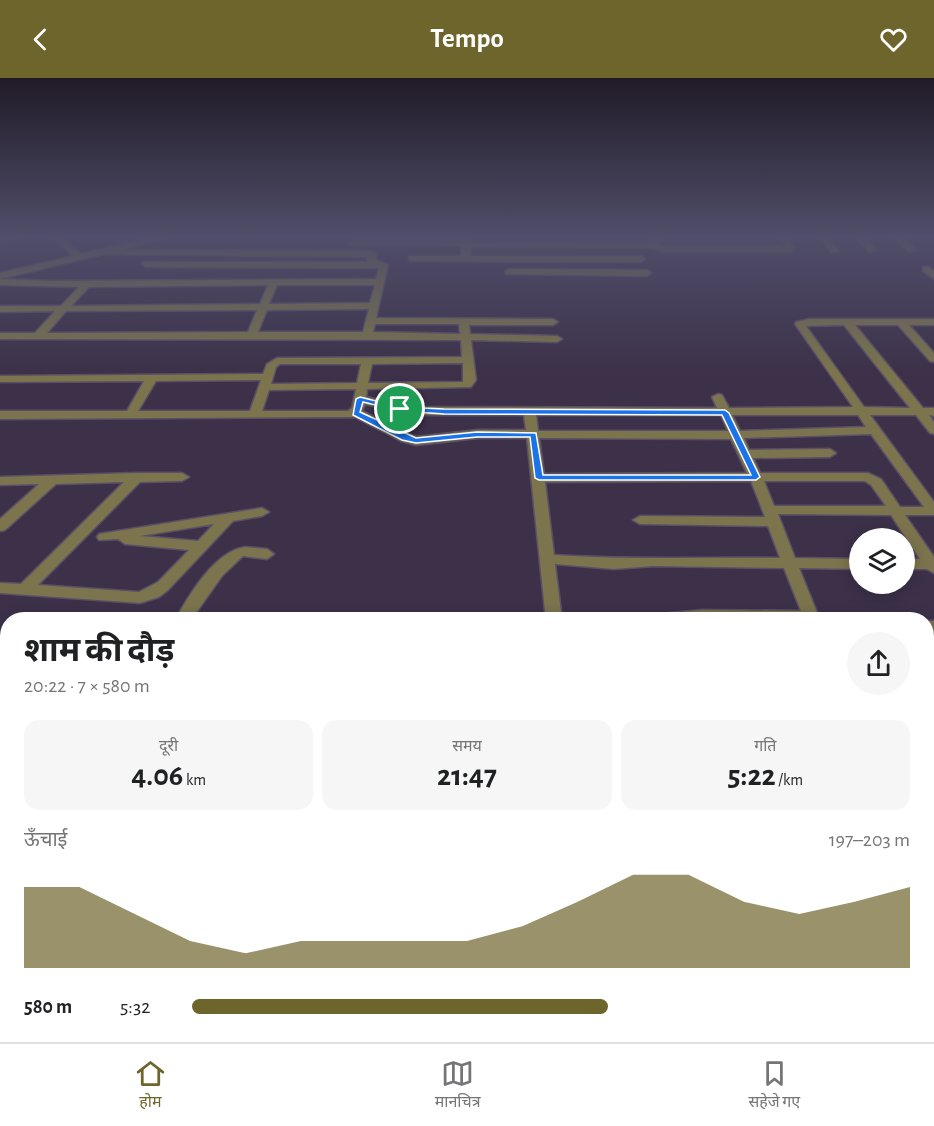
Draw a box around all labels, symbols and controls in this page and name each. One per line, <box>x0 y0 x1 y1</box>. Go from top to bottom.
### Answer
icon: back <box>24 23 57 56</box>
icon: heart <box>877 23 910 56</box>
text: Tempo <box>430 25 504 52</box>
pin <box>374 383 425 434</box>
icon: arrive <box>383 392 416 425</box>
map controls <box>849 528 915 594</box>
button: layers <box>849 528 915 594</box>
button: share <box>847 632 910 695</box>
text: शाम की दौड़ <box>24 635 174 668</box>
text: 20:22 · 7 × 580 m <box>24 676 150 696</box>
text: दूरी <box>159 738 178 754</box>
text: समय <box>452 738 482 754</box>
text: गति <box>754 738 776 754</box>
text: 4.06 <box>131 761 183 791</box>
text: 21:47 <box>437 761 497 791</box>
text: 5:22 <box>728 761 776 791</box>
text: km <box>183 772 206 788</box>
text: /km <box>776 772 803 788</box>
text: ऊँचाई <box>24 830 67 850</box>
text: 197–203 m <box>829 830 910 850</box>
text: 580 m <box>24 997 72 1017</box>
text: 5:32 <box>120 997 150 1017</box>
tab: होम <box>134 1057 167 1114</box>
tab: मानचित्र <box>435 1057 481 1114</box>
tab: सहेजे गए <box>748 1057 800 1114</box>

